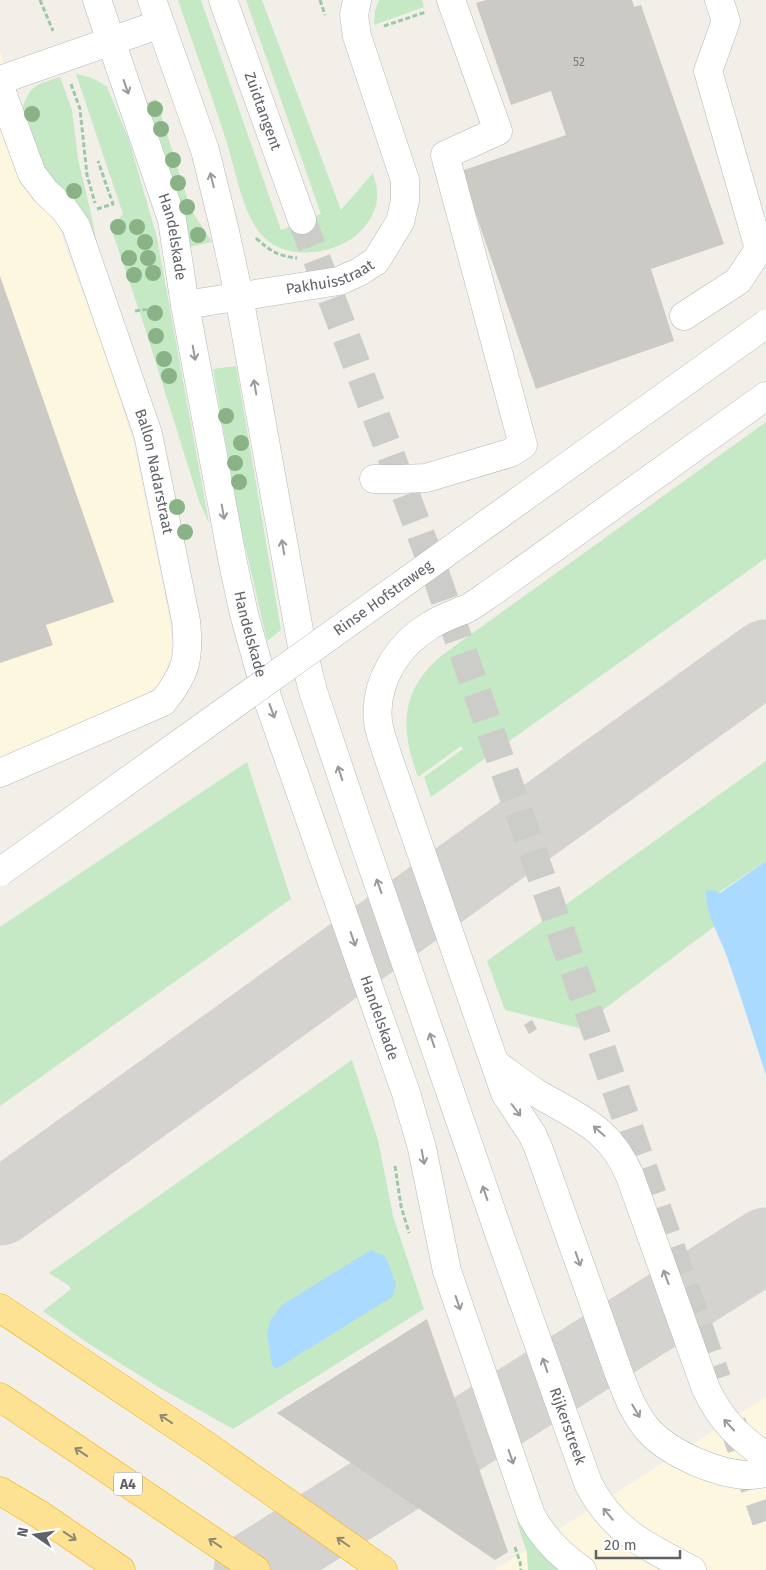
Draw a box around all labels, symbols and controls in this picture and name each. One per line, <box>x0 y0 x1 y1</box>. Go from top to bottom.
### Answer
house number: 52 <box>573 55 585 69</box>
street label: Zuidtangent <box>241 70 285 153</box>
one-way arrow <box>122 78 131 94</box>
one-way arrow <box>207 172 216 188</box>
street label: Handelskade <box>155 191 190 282</box>
street label: Pakhuisstraat <box>285 255 378 298</box>
one-way arrow <box>190 344 199 360</box>
one-way arrow <box>250 379 260 395</box>
street label: Ballon Nadarstraat <box>131 406 177 536</box>
one-way arrow <box>219 504 229 520</box>
one-way arrow <box>278 539 288 555</box>
street label: Rinse Hofstraweg <box>330 556 436 640</box>
street label: Handelskade <box>230 589 270 679</box>
one-way arrow <box>268 703 277 718</box>
one-way arrow <box>335 765 345 781</box>
one-way arrow <box>374 879 383 894</box>
one-way arrow <box>349 930 358 946</box>
street label: Handelskade <box>356 973 403 1062</box>
one-way arrow <box>427 1032 436 1048</box>
one-way arrow <box>511 1103 521 1117</box>
one-way arrow <box>592 1125 605 1137</box>
one-way arrow <box>419 1149 429 1165</box>
one-way arrow <box>480 1186 489 1202</box>
one-way arrow <box>574 1251 583 1266</box>
one-way arrow <box>661 1270 670 1285</box>
one-way arrow <box>453 1295 463 1311</box>
one-way arrow <box>540 1358 549 1374</box>
street label: Rijkerstreek <box>546 1385 590 1467</box>
one-way arrow <box>631 1403 641 1417</box>
one-way arrow <box>159 1414 173 1424</box>
one-way arrow <box>723 1419 735 1432</box>
one-way arrow <box>74 1447 88 1457</box>
one-way arrow <box>507 1449 516 1464</box>
road number: A4 <box>114 1472 142 1496</box>
one-way arrow <box>602 1508 613 1521</box>
north arrow <box>10 1510 60 1560</box>
text: N <box>13 1526 32 1539</box>
scale bar <box>596 1528 680 1560</box>
one-way arrow <box>63 1531 77 1541</box>
text: 20 m <box>604 1536 637 1554</box>
one-way arrow <box>336 1537 350 1547</box>
one-way arrow <box>208 1538 222 1548</box>

